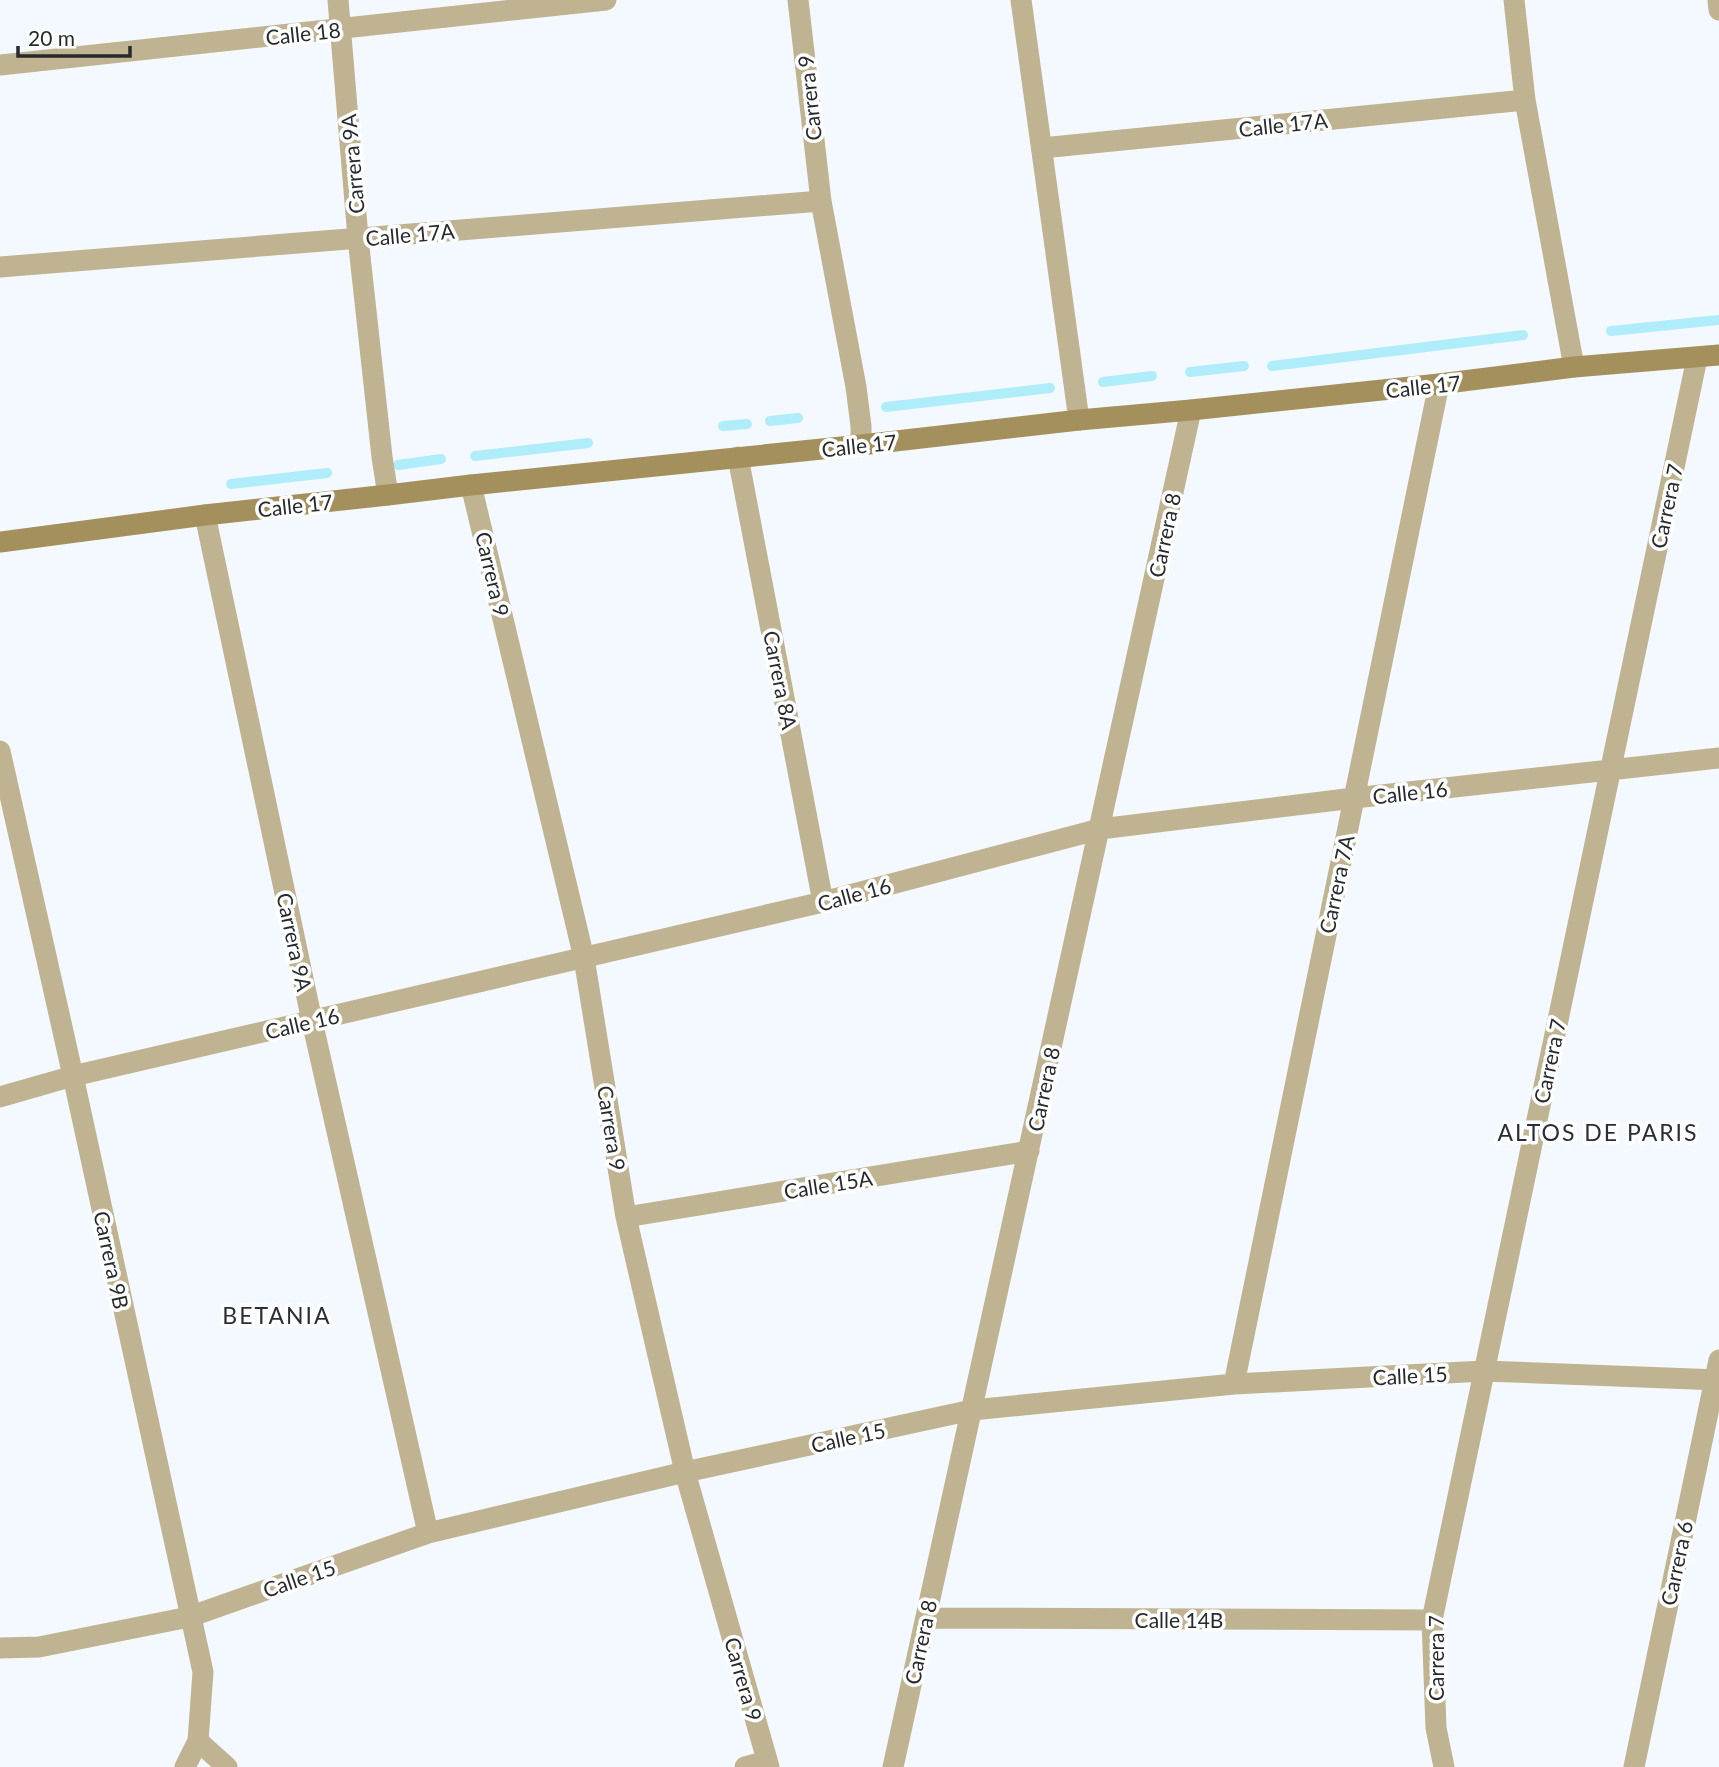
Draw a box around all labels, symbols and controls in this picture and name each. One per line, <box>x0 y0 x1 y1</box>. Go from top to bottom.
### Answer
scale bar <box>18 14 130 58</box>
street label: Calle 18 <box>264 17 342 49</box>
text: 20 m <box>28 25 75 50</box>
street label: Carrera 9 <box>792 54 826 142</box>
street label: Calle 17A <box>1237 107 1330 141</box>
street label: Carrera 9A <box>335 112 369 215</box>
street label: Calle 17A <box>364 218 456 250</box>
street label: Calle 17 <box>1384 370 1462 402</box>
street label: Calle 17 <box>820 429 898 461</box>
street label: Carrera 7 <box>1645 461 1687 551</box>
street label: Calle 17 <box>256 489 334 521</box>
street label: Carrera 8 <box>1143 490 1185 580</box>
street label: Carrera 9 <box>471 529 515 619</box>
street label: Carrera 8A <box>759 628 803 732</box>
street label: Calle 16 <box>1371 776 1449 808</box>
street label: Carrera 7A <box>1313 832 1359 936</box>
street label: Calle 16 <box>814 872 894 916</box>
street label: Carrera 9A <box>272 890 318 994</box>
street label: Calle 16 <box>263 1002 341 1044</box>
street label: Carrera 7 <box>1528 1016 1570 1106</box>
street label: Carrera 8 <box>1022 1044 1064 1134</box>
street label: Carrera 9 <box>593 1084 631 1172</box>
district label: ALTOS DE PARIS <box>1497 1118 1699 1146</box>
street label: Calle 15A <box>782 1165 875 1203</box>
street label: Carrera 9B <box>89 1209 135 1311</box>
district label: BETANIA <box>222 1301 332 1329</box>
street label: Calle 15 <box>1372 1361 1448 1389</box>
street label: Calle 15 <box>809 1417 887 1457</box>
street label: Carrera 6 <box>1655 1518 1697 1608</box>
street label: Calle 15 <box>259 1554 339 1602</box>
street label: Carrera 8 <box>899 1597 941 1687</box>
street label: Calle 14B <box>1135 1607 1223 1632</box>
street label: Carrera 7 <box>1423 1615 1448 1701</box>
street label: Carrera 9 <box>720 1634 768 1724</box>

